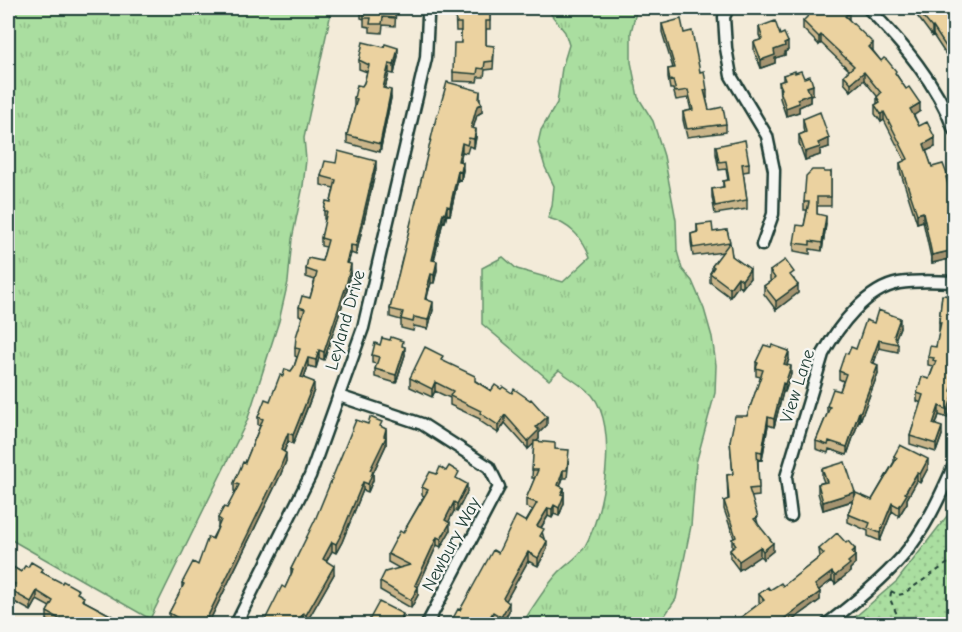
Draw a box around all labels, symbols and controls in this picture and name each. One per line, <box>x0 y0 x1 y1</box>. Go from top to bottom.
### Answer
street label: Leyland Drive <box>321 268 370 373</box>
street label: View Lane <box>776 347 819 426</box>
street label: Newbury Way <box>418 493 485 595</box>

